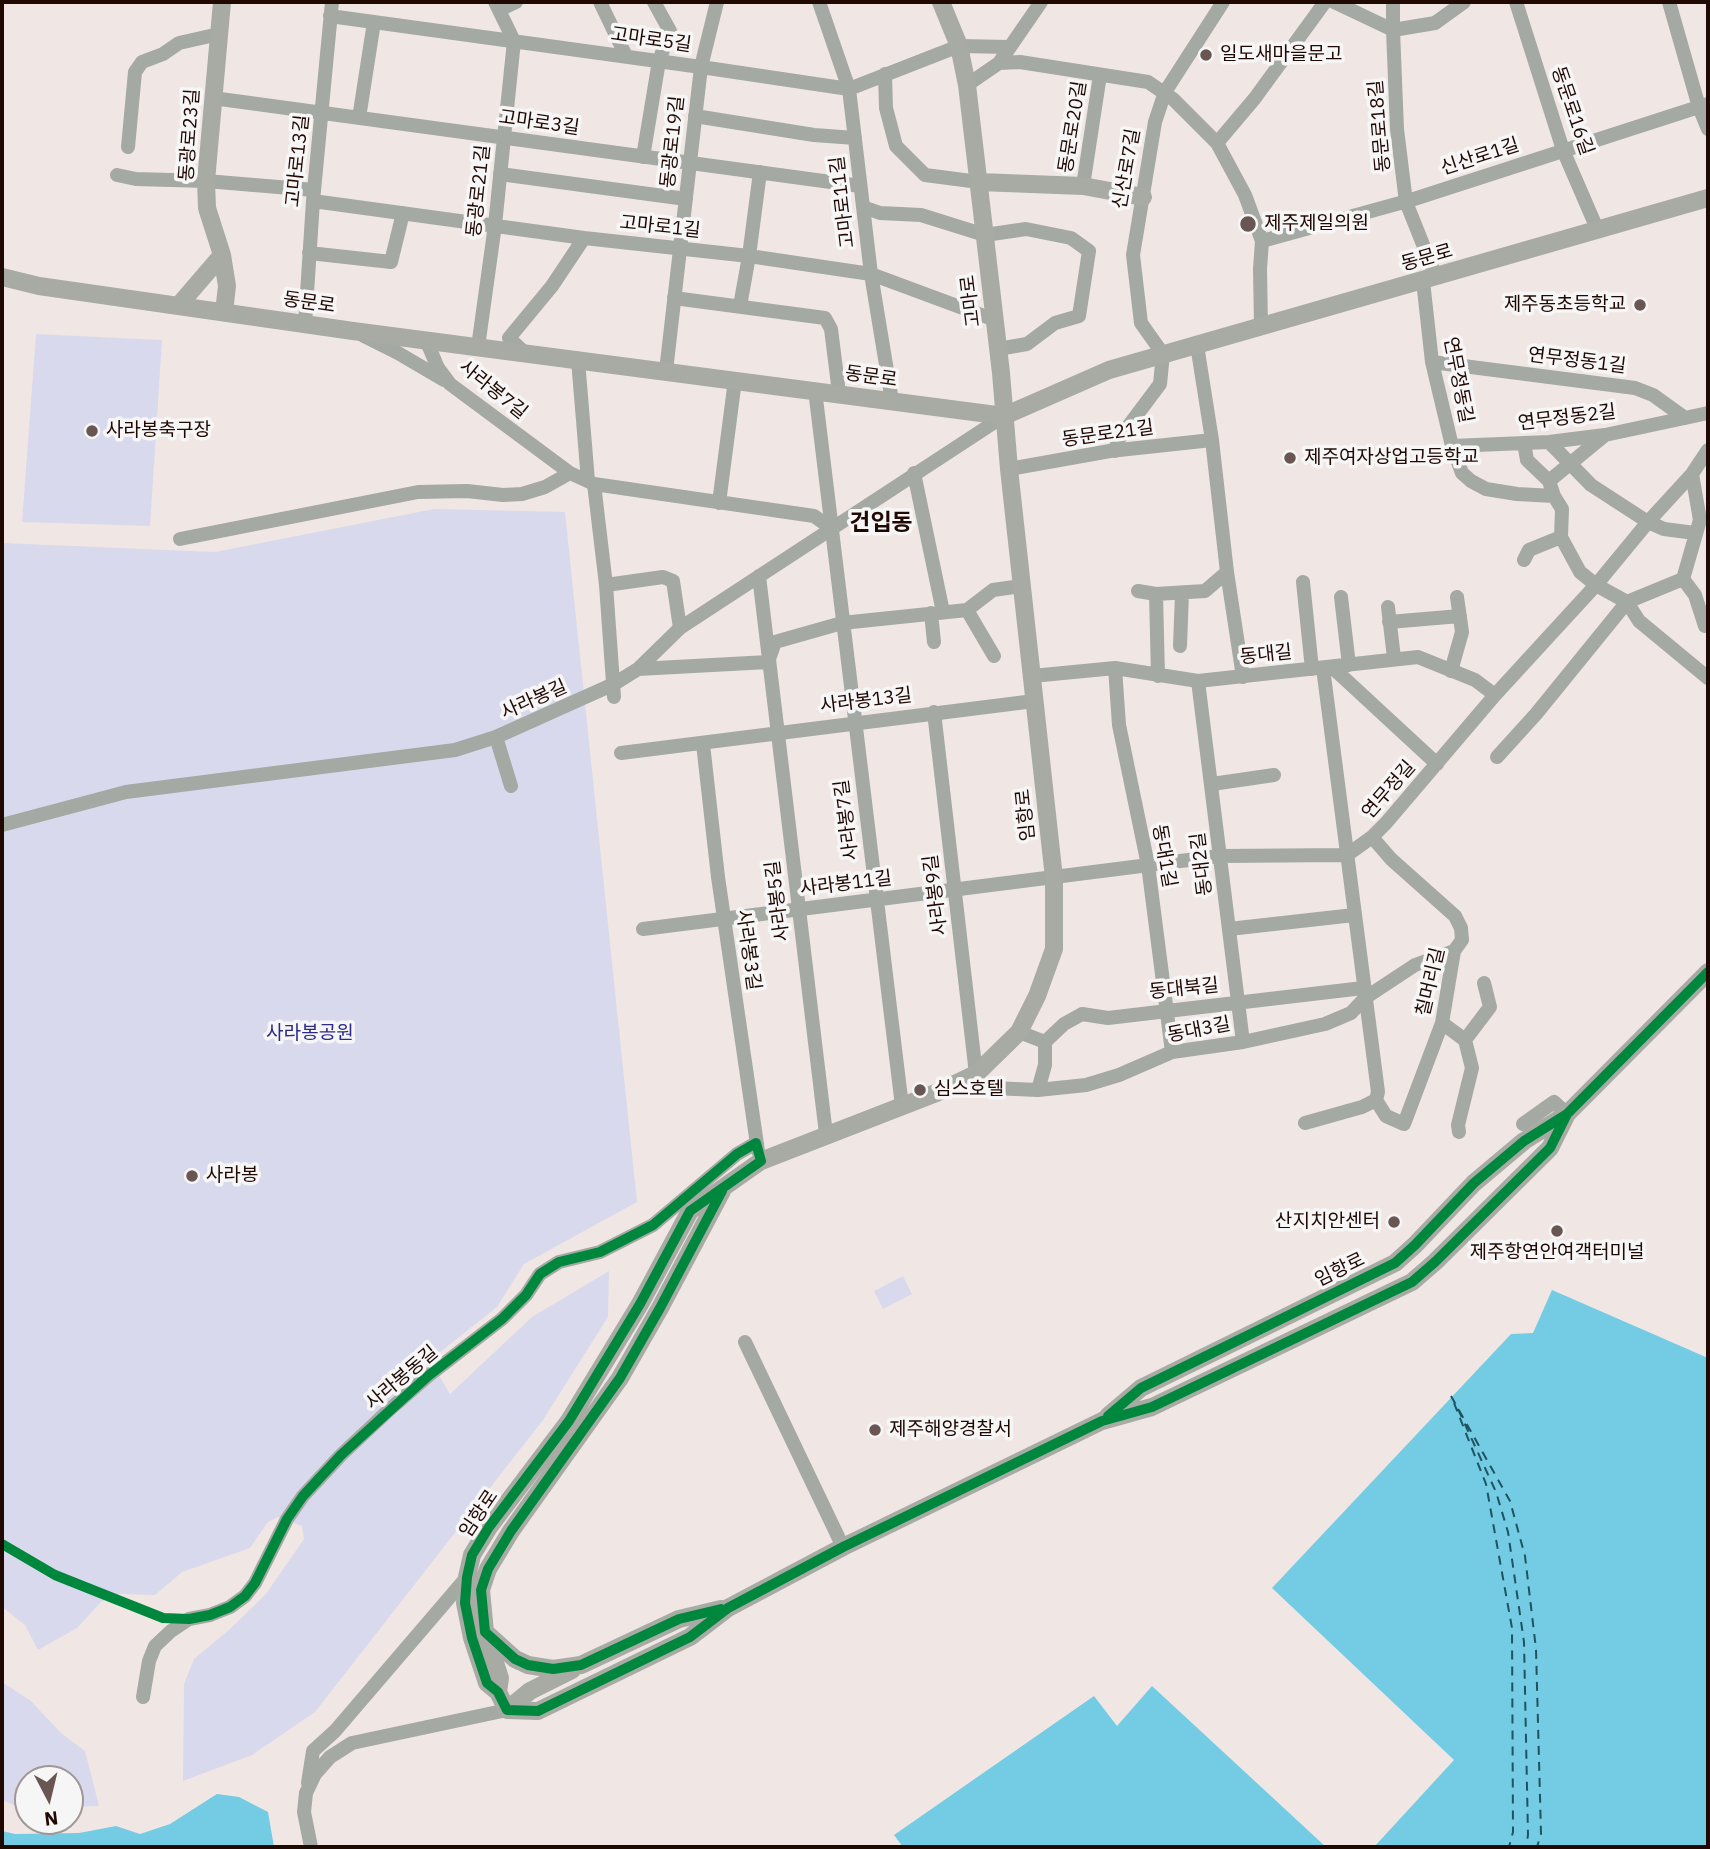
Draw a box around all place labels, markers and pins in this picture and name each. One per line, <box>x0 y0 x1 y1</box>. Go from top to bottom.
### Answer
place label: 일도새마을문고 <box>1220 44 1342 66</box>
marker: 일도새마을문고 <box>1198 47 1214 63</box>
place label: 제주제일의원 <box>1264 213 1369 235</box>
marker: 제주제일의원 <box>1238 214 1258 234</box>
place label: 제주동초등학교 <box>1504 294 1626 316</box>
marker: 제주동초등학교 <box>1632 297 1648 313</box>
place label: 사라봉축구장 <box>106 420 211 442</box>
marker: 사라봉축구장 <box>84 423 100 439</box>
place label: 제주여자상업고등학교 <box>1304 447 1479 469</box>
marker: 제주여자상업고등학교 <box>1282 450 1298 466</box>
place label: 심스호텔 <box>934 1079 1004 1101</box>
marker: 심스호텔 <box>912 1082 928 1098</box>
place label: 사라봉 <box>206 1165 258 1187</box>
marker: 사라봉 <box>184 1168 200 1184</box>
place label: 산지치안센터 <box>1275 1211 1380 1233</box>
marker: 산지치안센터 <box>1386 1214 1402 1230</box>
marker: 제주항연안여객터미널 <box>1549 1223 1565 1239</box>
place label: 제주항연안여객터미널 <box>1470 1242 1644 1264</box>
place label: 제주해양경찰서 <box>889 1419 1011 1441</box>
marker: 제주해양경찰서 <box>867 1422 883 1438</box>

